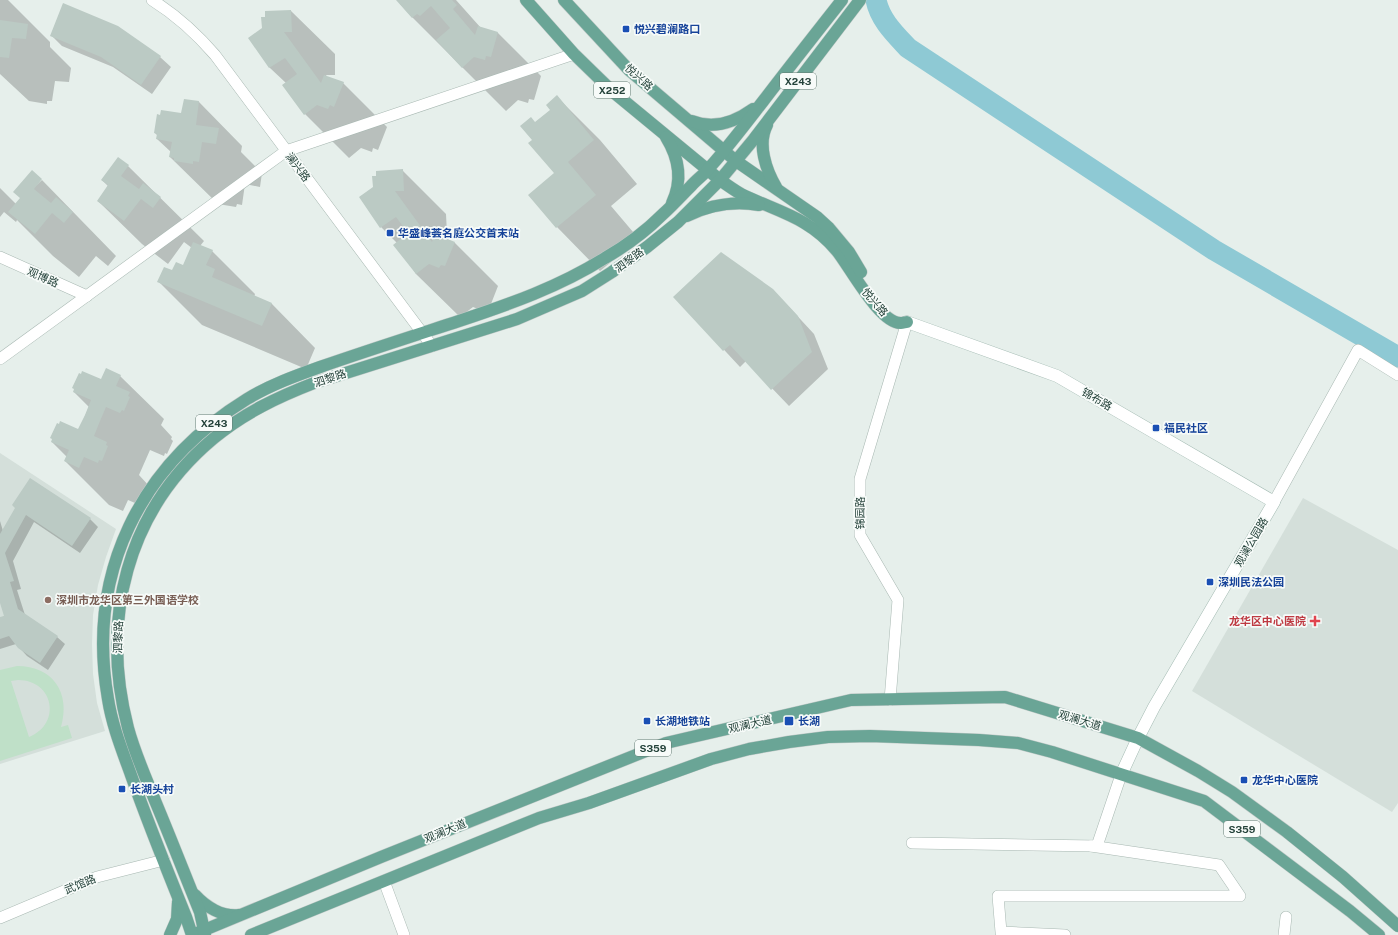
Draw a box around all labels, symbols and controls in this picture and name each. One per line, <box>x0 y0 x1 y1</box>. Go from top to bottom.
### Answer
place label: 悦兴碧澜路口 <box>634 23 700 35</box>
marker: 悦兴碧澜路口 <box>621 24 631 34</box>
street label: 悦兴路 <box>623 62 655 92</box>
road number: X243 <box>780 73 816 89</box>
road number: X252 <box>594 82 630 98</box>
street label: 澜兴路 <box>283 150 313 184</box>
place label: 华盛峰荟名庭公交首末站 <box>398 227 519 239</box>
marker: 华盛峰荟名庭公交首末站 <box>385 228 395 238</box>
street label: 泗黎路 <box>612 245 646 275</box>
street label: 观博路 <box>25 265 61 289</box>
street label: 悦兴路 <box>860 286 890 318</box>
street label: 泗黎路 <box>312 367 348 389</box>
street label: 锦布路 <box>1080 386 1114 412</box>
road number: X243 <box>196 415 232 431</box>
place label: 福民社区 <box>1164 422 1208 434</box>
marker: 福民社区 <box>1151 423 1161 433</box>
street label: 锦园路 <box>854 497 866 530</box>
street label: 观澜公园路 <box>1232 515 1270 569</box>
place label: 深圳民法公园 <box>1218 576 1284 588</box>
marker: 深圳民法公园 <box>1205 577 1215 587</box>
place label: 深圳市龙华区第三外国语学校 <box>56 594 199 606</box>
marker: 深圳市龙华区第三外国语学校 <box>43 595 53 605</box>
place label: 龙华区中心医院 <box>1229 615 1306 627</box>
marker: 龙华区中心医院 <box>1309 615 1321 627</box>
street label: 泗黎路 <box>111 620 125 654</box>
street label: 观澜大道 <box>1057 708 1103 732</box>
street label: 观澜大道 <box>727 713 773 735</box>
place label: 长湖地铁站 <box>655 715 710 727</box>
marker: 长湖 <box>783 715 795 727</box>
place label: 长湖 <box>798 715 820 727</box>
marker: 长湖地铁站 <box>642 716 652 726</box>
road number: S359 <box>635 740 671 756</box>
place label: 龙华中心医院 <box>1252 774 1318 786</box>
marker: 龙华中心医院 <box>1239 775 1249 785</box>
place label: 长湖头村 <box>130 783 174 795</box>
marker: 长湖头村 <box>117 784 127 794</box>
street label: 观澜大道 <box>422 817 468 845</box>
road number: S359 <box>1224 821 1260 837</box>
street label: 武馆路 <box>62 872 98 896</box>

